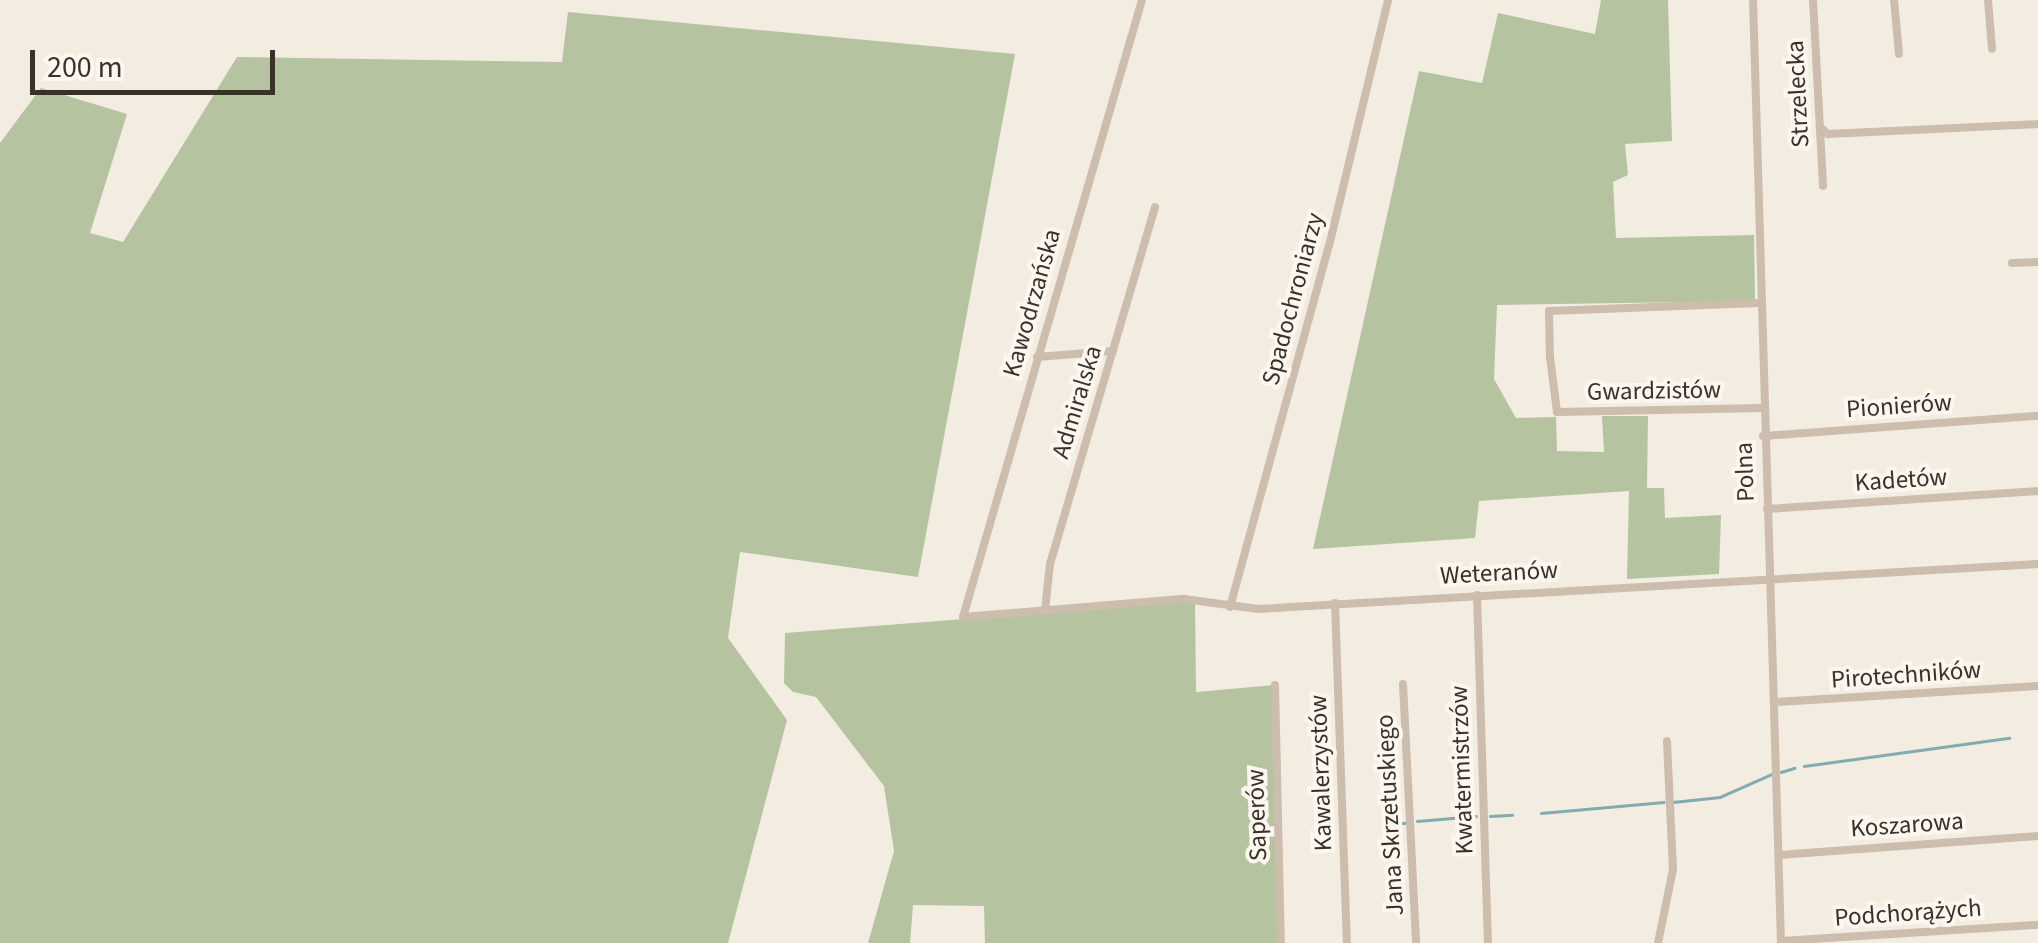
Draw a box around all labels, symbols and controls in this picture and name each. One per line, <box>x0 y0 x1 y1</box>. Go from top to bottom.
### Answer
scale bar <box>35 30 280 92</box>
street label: Strzelecka <box>1780 40 1816 148</box>
text: 200 m <box>47 46 123 89</box>
street label: Spadochroniarzy <box>1256 210 1330 388</box>
street label: Kawodrzańska <box>997 226 1067 380</box>
street label: Admiralska <box>1046 342 1108 462</box>
street label: Gwardzistów <box>1587 375 1721 407</box>
street label: Pionierów <box>1845 387 1953 425</box>
street label: Polna <box>1729 442 1761 502</box>
street label: Kadetów <box>1854 462 1948 498</box>
street label: Weteranów <box>1439 555 1559 591</box>
street label: Pirotechników <box>1830 655 1982 695</box>
street label: Kwatermistrzów <box>1444 685 1480 855</box>
street label: Kawalerzystów <box>1303 694 1339 852</box>
street label: Jana Skrzetuskiego <box>1370 714 1410 916</box>
street label: Saperów <box>1240 768 1274 862</box>
street label: Koszarowa <box>1850 806 1964 844</box>
street label: Podchorążych <box>1833 893 1983 933</box>

